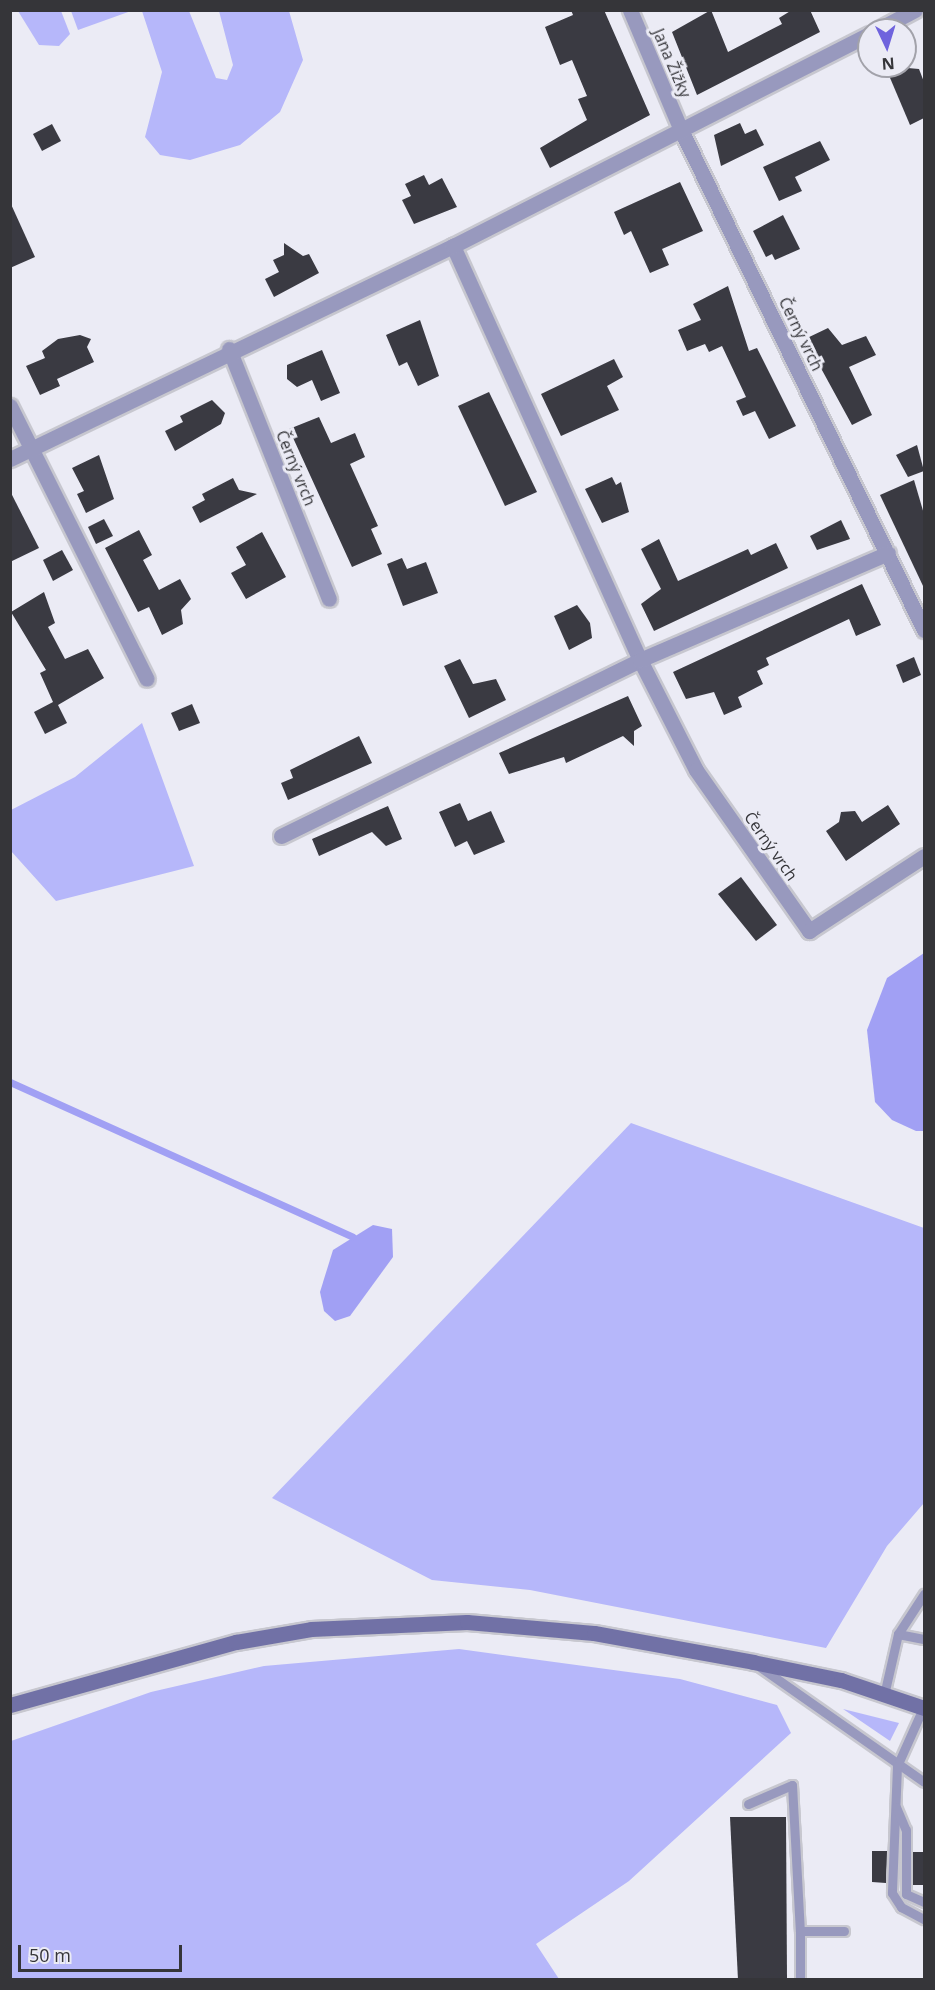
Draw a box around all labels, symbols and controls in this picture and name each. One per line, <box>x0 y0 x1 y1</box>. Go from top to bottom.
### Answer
north arrow <box>857 18 917 78</box>
street label: Jana Žižky <box>649 26 695 100</box>
text: N <box>881 53 895 75</box>
street label: Černý vrch <box>775 294 827 374</box>
street label: Černý vrch <box>272 428 320 508</box>
street label: Černý vrch <box>740 808 802 884</box>
scale bar <box>21 1933 184 1971</box>
text: 50 m <box>29 1943 71 1967</box>

